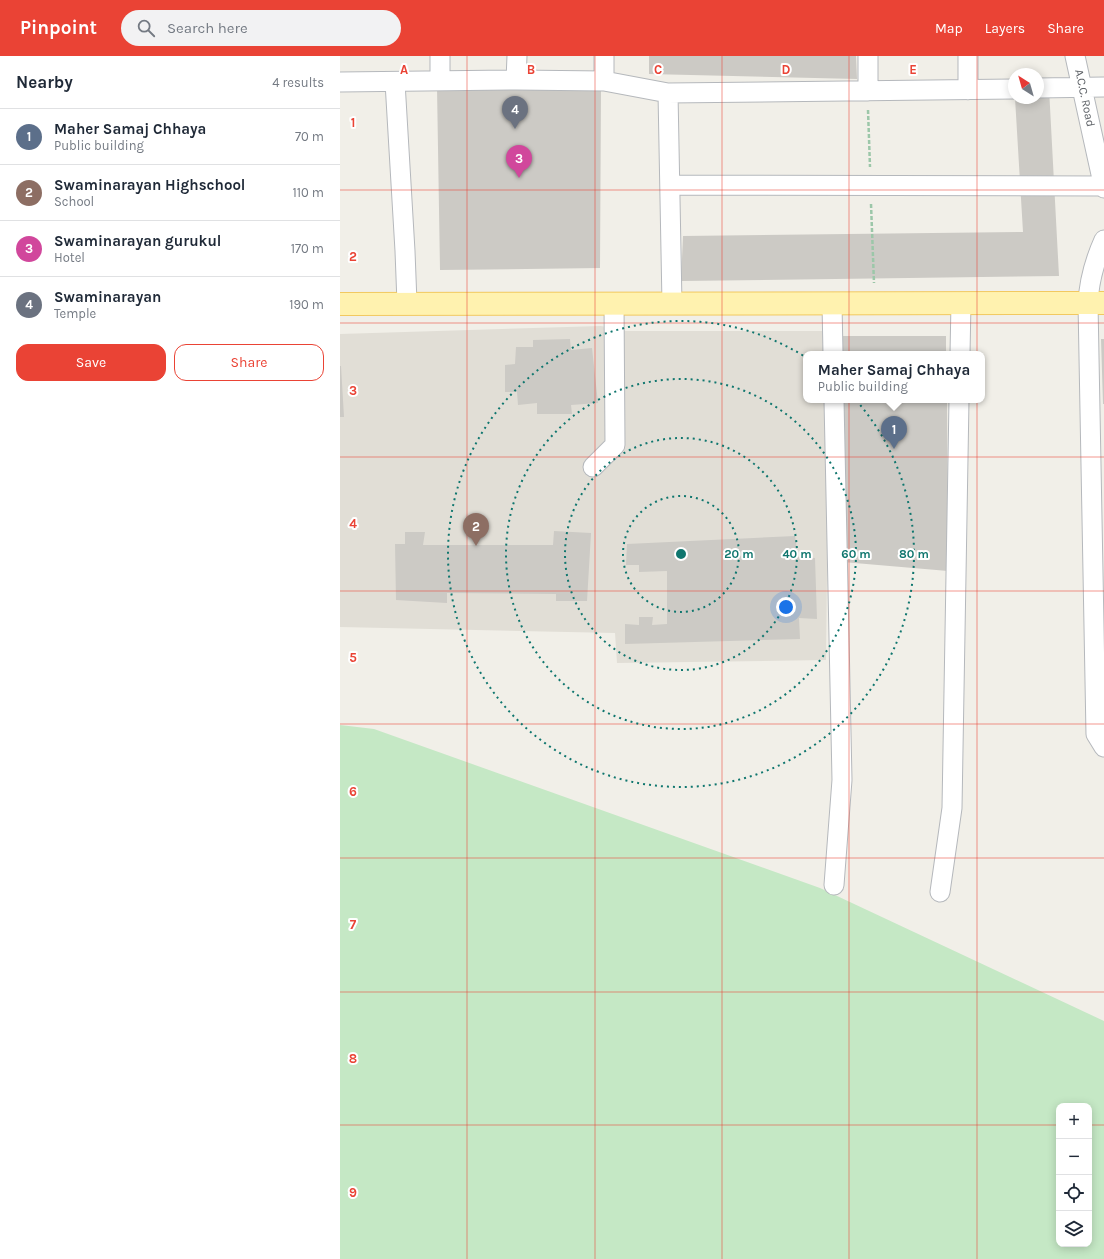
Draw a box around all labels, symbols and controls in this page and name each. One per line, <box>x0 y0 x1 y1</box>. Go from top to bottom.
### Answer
search box <box>121 10 401 46</box>
text: Pinpoint <box>20 17 97 39</box>
icon: search <box>135 17 157 39</box>
text: Search here <box>167 19 248 37</box>
text: Map <box>935 20 963 37</box>
text: Layers <box>985 20 1025 37</box>
text: Share <box>1047 20 1084 37</box>
text: A <box>400 62 408 77</box>
text: B <box>527 62 535 77</box>
text: C <box>654 62 662 77</box>
text: D <box>782 62 791 77</box>
text: E <box>909 62 917 77</box>
north arrow <box>1008 68 1044 104</box>
street label: A.C.C. Road <box>1072 68 1098 128</box>
text: Nearby <box>16 72 73 92</box>
text: 4 results <box>272 75 324 90</box>
pin: 4 <box>502 96 528 129</box>
text: 1 <box>351 115 355 130</box>
text: Maher Samaj Chhaya <box>54 120 206 138</box>
text: 1 <box>27 129 31 144</box>
text: 70 m <box>295 129 324 144</box>
text: Public building <box>54 138 144 153</box>
pin: 3 <box>506 145 532 178</box>
text: Swaminarayan Highschool <box>54 176 245 194</box>
text: 2 <box>25 185 33 200</box>
text: 110 m <box>292 185 324 200</box>
text: School <box>54 194 94 209</box>
text: Swaminarayan gurukul <box>54 232 221 250</box>
text: 3 <box>25 241 33 256</box>
text: 170 m <box>291 241 324 256</box>
text: 2 <box>349 249 357 264</box>
text: Hotel <box>54 250 85 265</box>
text: Swaminarayan <box>54 288 161 306</box>
text: 4 <box>25 297 33 312</box>
text: 190 m <box>289 297 324 312</box>
text: Temple <box>54 306 96 321</box>
button: Save <box>16 344 166 381</box>
button: Share <box>174 344 324 381</box>
popup <box>803 351 985 403</box>
text: Maher Samaj Chhaya <box>818 361 970 379</box>
text: Public building <box>818 379 908 394</box>
text: 3 <box>349 383 357 398</box>
pin: 1 <box>881 416 907 449</box>
pin: 2 <box>463 513 489 546</box>
text: 4 <box>349 516 357 531</box>
centre of rings <box>674 547 688 561</box>
text: 20 m <box>724 547 754 561</box>
text: 40 m <box>782 547 812 561</box>
text: 60 m <box>841 547 871 561</box>
text: 80 m <box>899 547 929 561</box>
your location <box>776 597 796 617</box>
text: 5 <box>349 650 357 665</box>
text: 6 <box>349 784 357 799</box>
text: 7 <box>350 917 357 932</box>
text: 8 <box>349 1051 357 1066</box>
map controls <box>1056 1103 1092 1247</box>
button: + <box>1056 1103 1092 1139</box>
button: − <box>1056 1139 1092 1175</box>
button: locate <box>1056 1175 1092 1211</box>
text: 9 <box>349 1185 357 1200</box>
button: layers <box>1056 1211 1092 1247</box>

